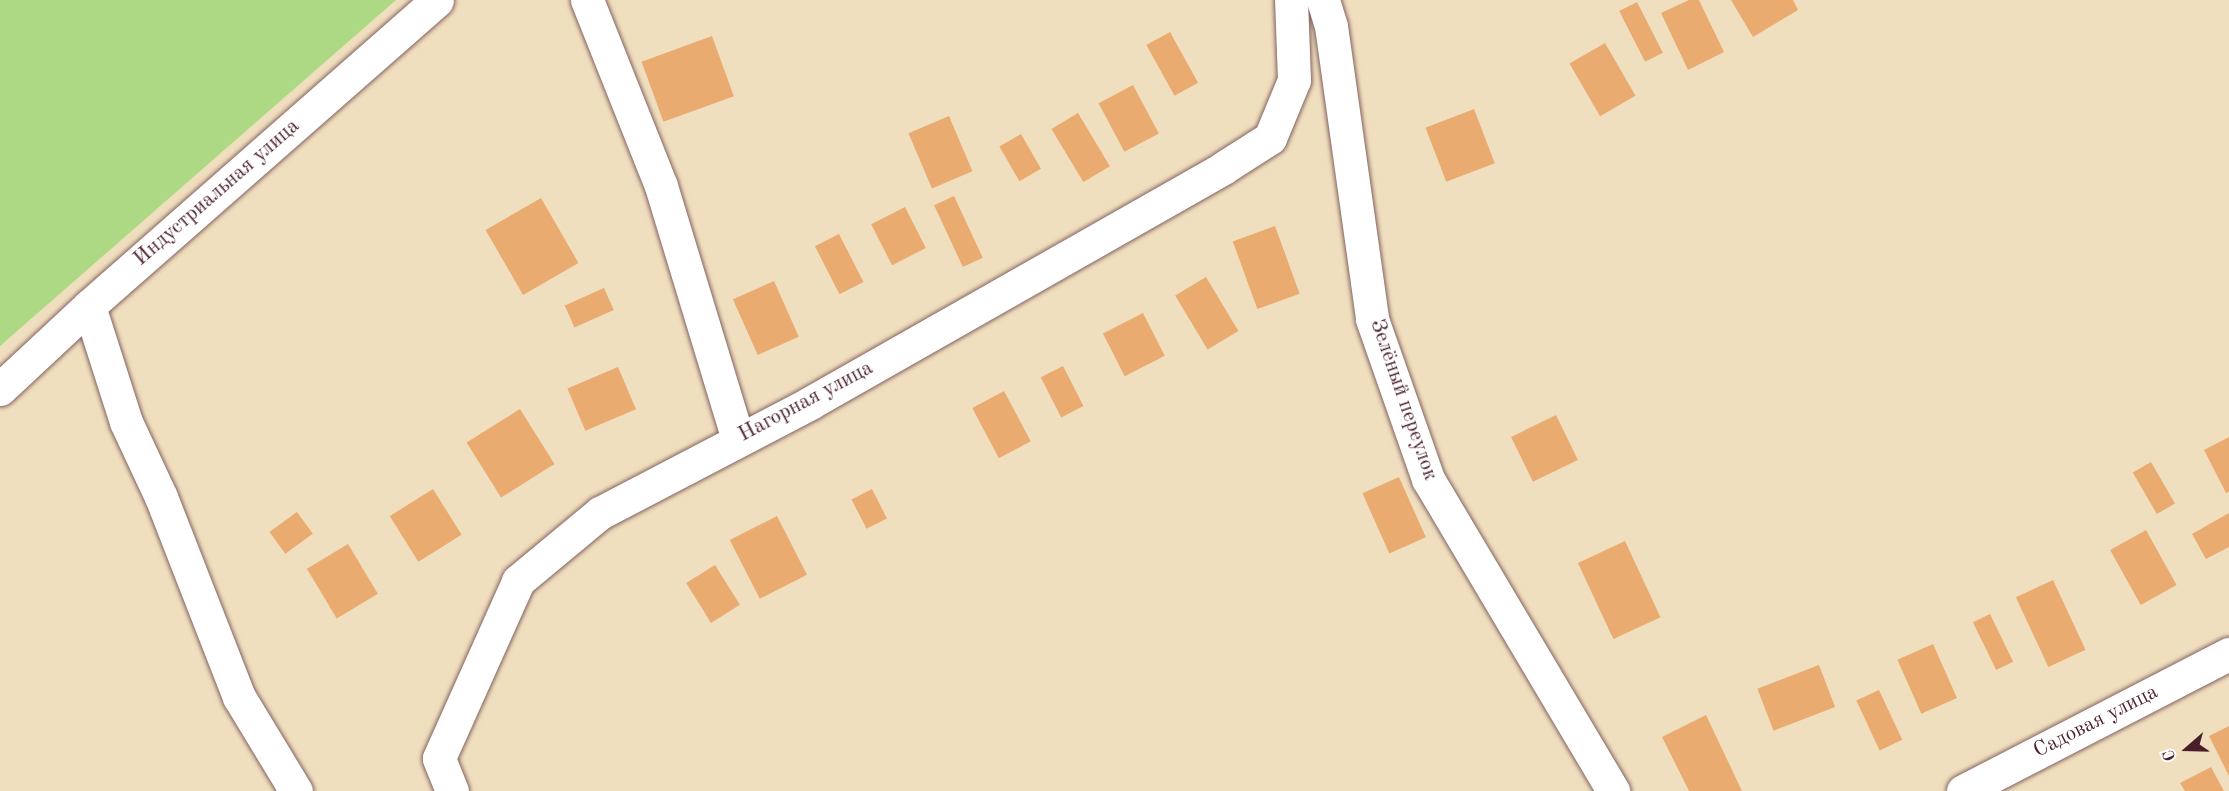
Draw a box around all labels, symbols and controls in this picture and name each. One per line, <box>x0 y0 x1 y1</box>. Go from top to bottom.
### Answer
street label: Индустриальная улица <box>129 114 305 272</box>
street label: Зелёный переулок <box>1364 316 1442 484</box>
street label: Нагорная улица <box>734 356 878 448</box>
street label: Садовая улица <box>2030 680 2162 764</box>
north arrow <box>2157 719 2217 779</box>
text: С <box>2161 747 2179 763</box>

